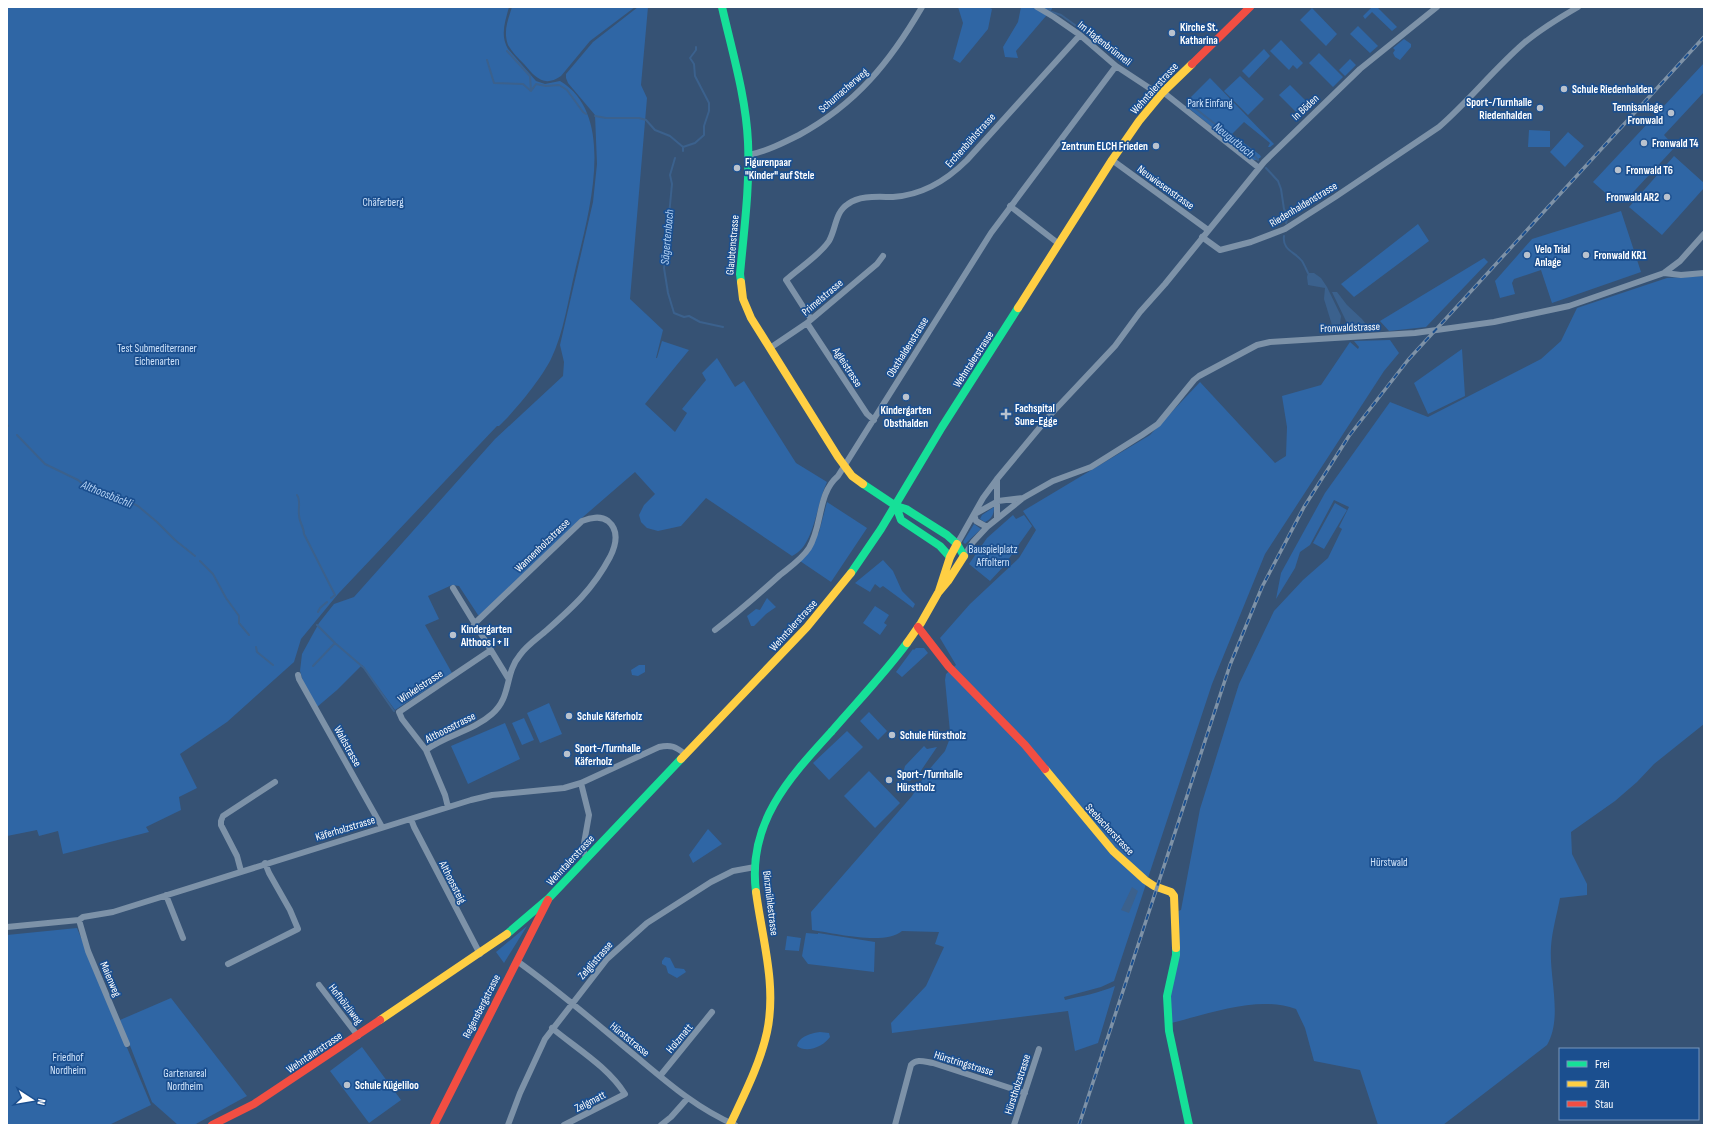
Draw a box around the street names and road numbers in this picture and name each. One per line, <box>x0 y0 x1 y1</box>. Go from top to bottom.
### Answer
street label: Im Hagenbrünneli <box>1075 18 1134 68</box>
street label: Wehntalerstrasse <box>1128 60 1181 117</box>
street label: Schumacherweg <box>816 65 871 115</box>
street label: In Böden <box>1289 92 1322 123</box>
street label: Erchenbühlstrasse <box>943 111 998 170</box>
street label: Neuwiesenstrasse <box>1135 162 1197 212</box>
street label: Riedenhaldenstrasse <box>1267 179 1339 230</box>
street label: Glaubtenstrasse <box>723 215 742 276</box>
street label: Primelstrasse <box>799 276 846 318</box>
street label: Obsthaldenstrasse <box>884 315 931 380</box>
street label: Fronwaldstrasse <box>1320 320 1380 335</box>
street label: Wehntalerstrasse <box>950 329 996 390</box>
street label: Agleistrasse <box>829 344 865 389</box>
street label: Wannenholzstrasse <box>512 516 573 575</box>
street label: Wehntalerstrasse <box>767 597 820 654</box>
street label: Winkelstrasse <box>395 667 445 706</box>
street label: Althoosstrasse <box>422 709 478 746</box>
street label: Waldstrasse <box>331 724 364 769</box>
street label: Seebacherstrasse <box>1083 801 1137 858</box>
street label: Käferholzstrasse <box>314 813 377 844</box>
street label: Wehntalerstrasse <box>544 832 597 888</box>
street label: Althoossteig <box>436 858 469 906</box>
street label: Binzmühlestrasse <box>760 870 781 936</box>
street label: Zelglistrasse <box>575 939 615 982</box>
street label: Maienweg <box>97 960 124 999</box>
street label: Regensbergstrasse <box>460 972 503 1040</box>
street label: Hofhölzliweg <box>326 981 366 1028</box>
street label: Hürststrasse <box>607 1020 652 1059</box>
street label: Holzmatt <box>663 1021 696 1056</box>
street label: Wehntalerstrasse <box>284 1029 345 1076</box>
street label: Hürstringstrasse <box>933 1048 995 1079</box>
street label: Hürstholzstrasse <box>1002 1052 1033 1116</box>
street label: Zelgmatt <box>572 1088 609 1115</box>

